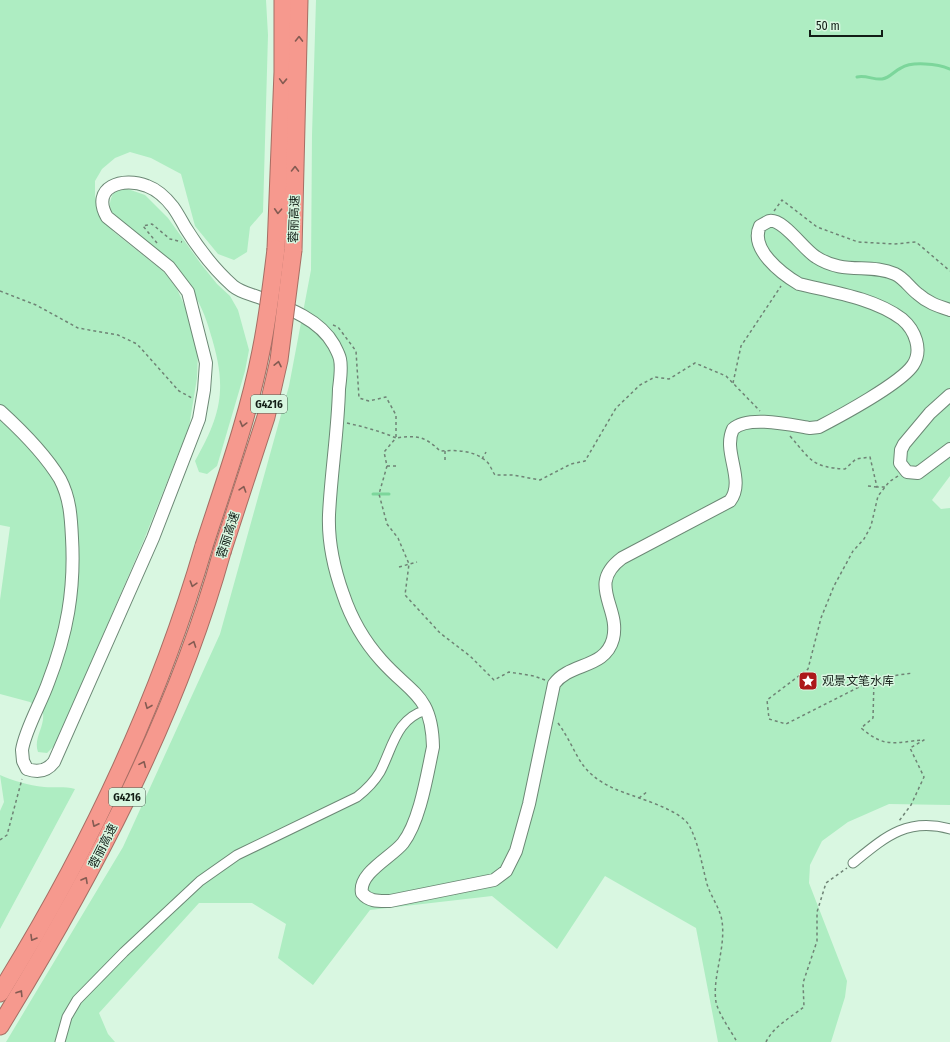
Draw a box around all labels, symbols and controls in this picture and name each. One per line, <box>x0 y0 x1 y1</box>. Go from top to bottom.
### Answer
scale bar <box>810 12 882 38</box>
text: 50 m <box>816 19 840 33</box>
one-way arrow <box>295 36 303 42</box>
one-way arrow <box>278 78 287 84</box>
one-way arrow <box>291 166 299 172</box>
street label: 蓉丽高速 <box>286 195 302 243</box>
one-way arrow <box>274 208 283 214</box>
one-way arrow <box>274 361 282 367</box>
road number: G4216 <box>251 395 287 413</box>
one-way arrow <box>240 421 248 428</box>
one-way arrow <box>238 485 246 492</box>
street label: 蓉丽高速 <box>214 510 242 560</box>
one-way arrow <box>189 580 198 587</box>
one-way arrow <box>189 640 197 647</box>
place icon: 观景文笔水库 <box>797 670 819 692</box>
place label: 观景文笔水库 <box>822 674 894 688</box>
one-way arrow <box>145 702 153 709</box>
one-way arrow <box>138 760 146 768</box>
road number: G4216 <box>109 788 145 806</box>
one-way arrow <box>92 820 100 827</box>
street label: 蓉丽高速 <box>86 821 120 871</box>
one-way arrow <box>80 877 88 884</box>
one-way arrow <box>31 934 38 941</box>
one-way arrow <box>16 990 23 997</box>

